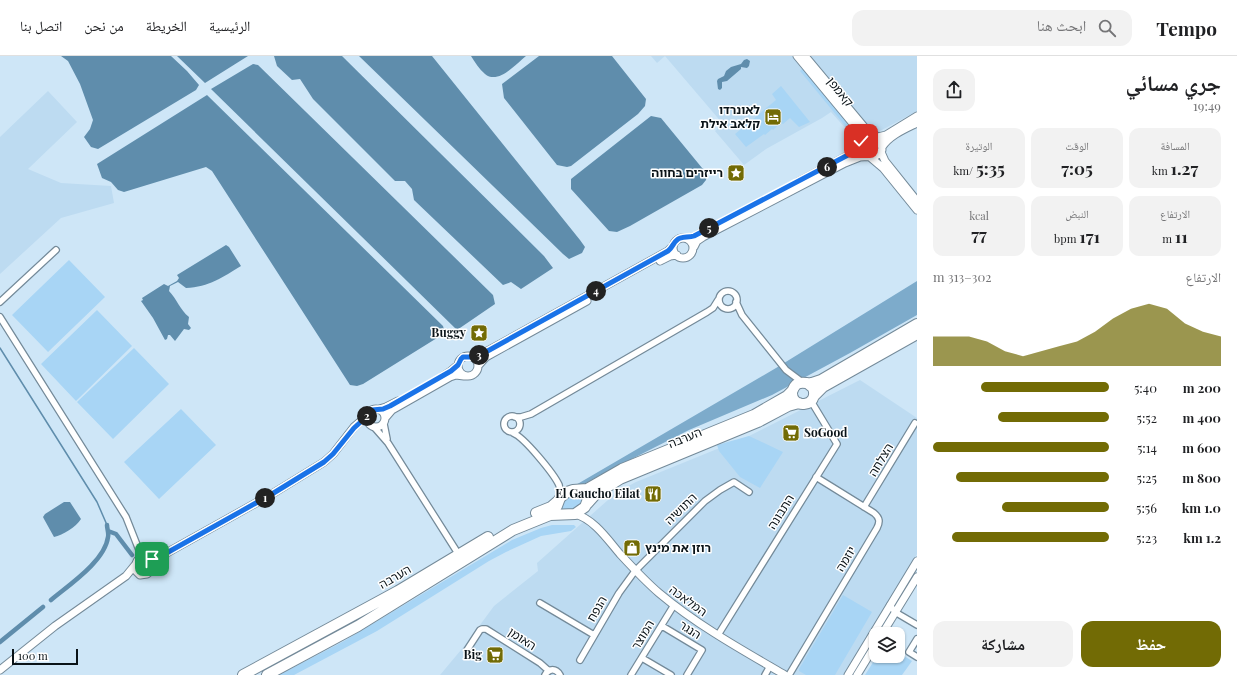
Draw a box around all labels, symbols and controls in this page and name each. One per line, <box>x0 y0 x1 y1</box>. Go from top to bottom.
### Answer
search box <box>852 10 1132 46</box>
text: ابحث هنا <box>1037 15 1086 35</box>
text: Tempo <box>1156 15 1217 41</box>
text: اتصل بنا <box>20 16 62 35</box>
text: من نحن <box>84 16 124 35</box>
text: الخريطة <box>146 16 187 35</box>
text: الرئيسية <box>209 16 250 35</box>
icon: search <box>1096 17 1118 39</box>
text: جري مسائي <box>1126 67 1221 97</box>
button: share <box>933 69 975 111</box>
street label: קאמפן <box>824 73 858 110</box>
text: 19:49 <box>1193 97 1221 114</box>
place label: לאונרדו קלאב אילת <box>700 101 760 131</box>
hotel icon: לאונרדו קלאב אילת <box>763 107 783 127</box>
pin <box>844 124 878 158</box>
icon: check <box>850 130 872 152</box>
text: الوتيرة <box>966 138 992 153</box>
text: الوقت <box>1065 138 1089 153</box>
text: المسافة <box>1160 138 1190 153</box>
pin: 6 <box>817 157 837 177</box>
text: 5:35 <box>976 157 1005 179</box>
text: 7:05 <box>1061 157 1093 179</box>
text: 1.27 <box>1170 157 1198 179</box>
text: 6 <box>824 159 830 174</box>
place icon: רייזרים בחווה <box>726 163 746 183</box>
text: /km <box>953 163 976 178</box>
text: km <box>1152 163 1170 178</box>
place label: רייזרים בחווה <box>651 164 723 180</box>
text: النبض <box>1065 206 1089 221</box>
text: الارتفاع <box>1160 206 1190 221</box>
text: kcal <box>969 208 989 223</box>
pin: 5 <box>699 218 719 238</box>
text: 5 <box>706 220 712 235</box>
text: 77 <box>971 223 987 245</box>
text: 171 <box>1079 225 1100 247</box>
text: 11 <box>1175 225 1188 247</box>
text: bpm <box>1054 231 1079 246</box>
text: m <box>1162 231 1175 246</box>
text: 302–313 m <box>933 268 991 285</box>
text: الارتفاع <box>1186 268 1221 285</box>
pin: 4 <box>586 281 606 301</box>
text: 4 <box>593 283 599 298</box>
place icon: Buggy <box>469 323 489 343</box>
place label: Buggy <box>431 324 467 340</box>
pin: 3 <box>469 345 489 365</box>
text: 3 <box>476 347 482 362</box>
text: 5:40 <box>1134 379 1157 396</box>
text: 200 m <box>1183 379 1221 396</box>
pin: 2 <box>357 406 377 426</box>
text: 2 <box>364 408 370 423</box>
text: 5:52 <box>1137 409 1157 426</box>
text: 400 m <box>1183 409 1221 426</box>
street label: הערבה <box>665 423 704 451</box>
supermarket icon: SoGood <box>781 423 801 443</box>
place label: SoGood <box>804 424 847 440</box>
text: 5:14 <box>1137 439 1157 456</box>
text: 600 m <box>1182 439 1221 456</box>
street label: הצלחה <box>864 440 896 479</box>
text: 5:25 <box>1137 469 1157 486</box>
text: 800 m <box>1182 469 1221 486</box>
restaurant icon: El Gaucho Eilat <box>643 484 663 504</box>
place label: El Gaucho Eilat <box>555 485 641 501</box>
pin: 1 <box>255 488 275 508</box>
street label: התושיה <box>661 489 700 528</box>
text: 1 <box>263 490 267 505</box>
street label: התבונה <box>763 491 797 532</box>
text: 5:56 <box>1136 499 1157 516</box>
text: 1.0 km <box>1182 499 1221 516</box>
text: 5:23 <box>1136 529 1157 546</box>
text: 1.2 km <box>1183 529 1221 546</box>
shop icon: רוזן את מינץ <box>622 538 642 558</box>
place label: רוזן את מינץ <box>645 539 711 555</box>
pin <box>135 542 169 576</box>
street label: יוזמה <box>831 543 859 574</box>
icon: arrive <box>141 548 163 570</box>
street label: הערבה <box>375 560 414 592</box>
street label: המלאכה <box>667 581 711 619</box>
street label: הנפח <box>582 593 610 624</box>
street label: הנגר <box>677 616 704 642</box>
street label: המוצר <box>627 617 657 652</box>
button: مشاركة <box>933 621 1073 667</box>
button: حفظ <box>1081 621 1221 667</box>
street label: האומן <box>505 623 540 653</box>
map controls <box>869 627 905 663</box>
button: layers <box>869 627 905 663</box>
supermarket icon: Big <box>485 645 505 665</box>
place label: Big <box>464 646 482 662</box>
scale bar <box>12 647 78 666</box>
text: 100 m <box>18 648 48 663</box>

